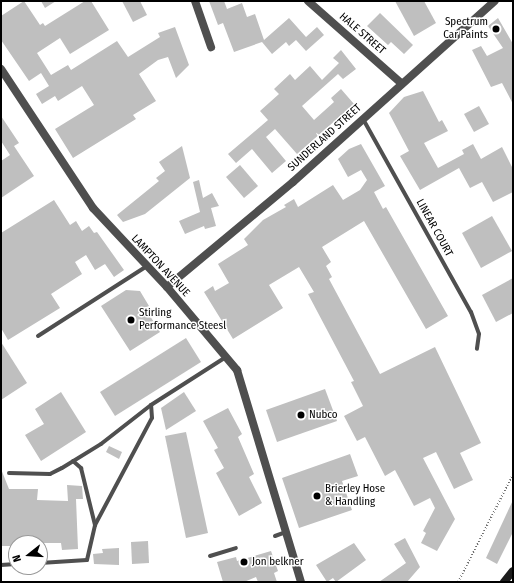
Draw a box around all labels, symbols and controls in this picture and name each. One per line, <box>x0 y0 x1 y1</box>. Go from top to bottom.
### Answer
street label: HALE STREET <box>336 10 388 58</box>
place label: Spectrum Car Paints <box>443 16 488 42</box>
marker: Spectrum Car Paints <box>491 24 501 34</box>
street label: SUNDERLAND STREET <box>286 102 364 174</box>
street label: LINEAR COURT <box>413 197 455 259</box>
street label: LAMPTON AVENUE <box>128 232 192 300</box>
place label: Stirling Performance Steesl <box>139 307 226 333</box>
marker: Stirling Performance Steesl <box>126 315 136 325</box>
place label: Nubco <box>309 408 338 422</box>
marker: Nubco <box>296 410 306 420</box>
place label: Brierley Hose & Handling <box>325 483 385 509</box>
marker: Brierley Hose & Handling <box>312 491 322 501</box>
north arrow <box>8 535 48 575</box>
text: N <box>10 553 24 563</box>
place label: Jon belkner <box>252 555 304 569</box>
marker: Jon belkner <box>239 557 249 567</box>

